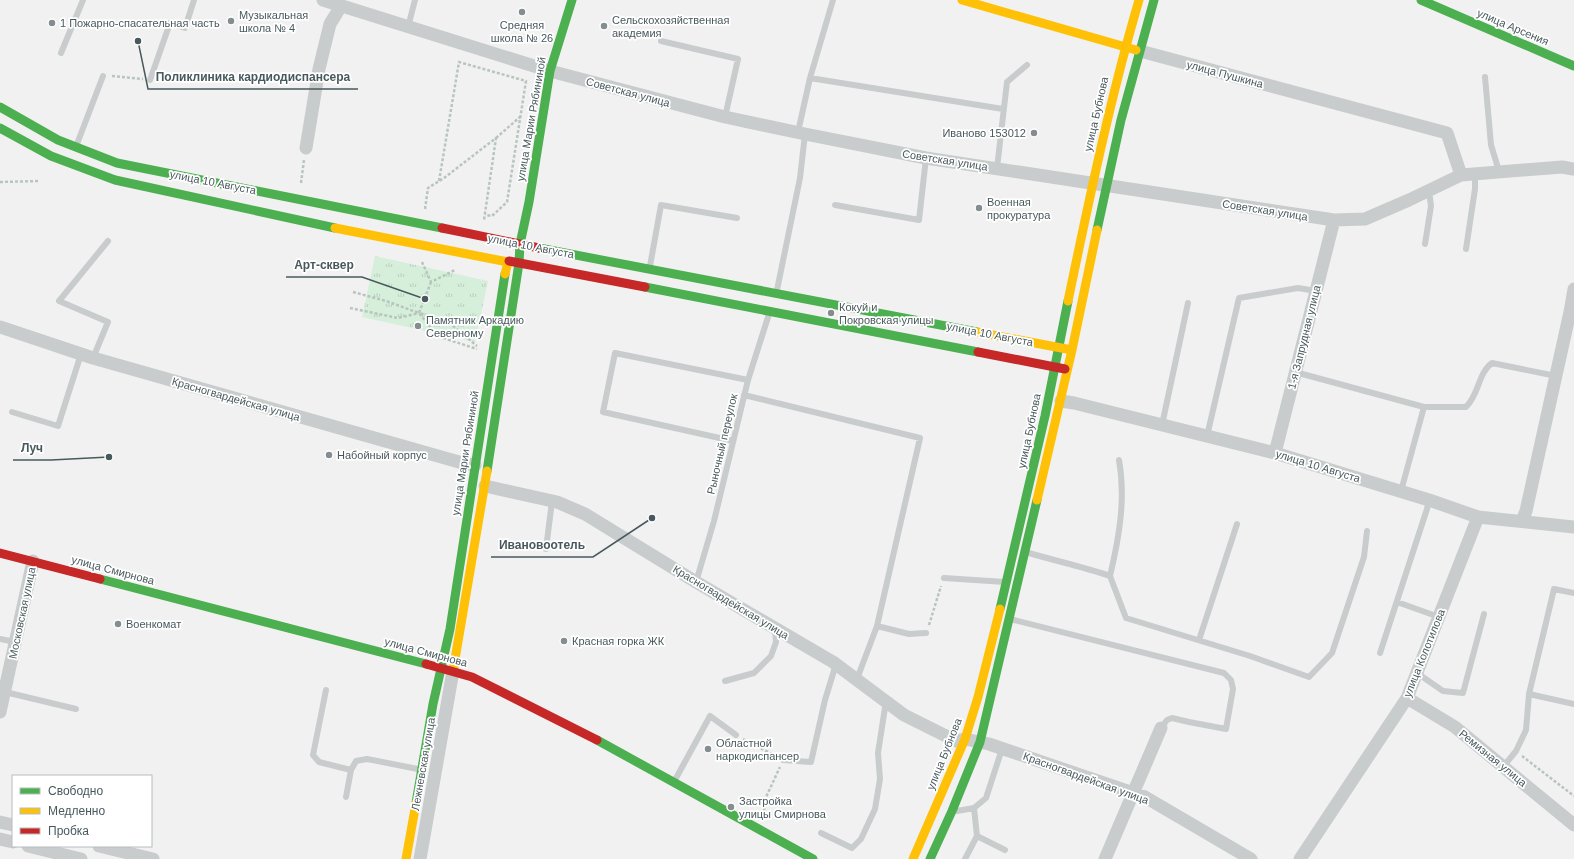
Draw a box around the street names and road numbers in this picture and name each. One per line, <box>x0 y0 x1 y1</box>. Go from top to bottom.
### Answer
street label: улица Арсения <box>1475 7 1551 47</box>
street label: улица Марии Рябининой <box>514 56 548 182</box>
street label: улица Пушкина <box>1185 58 1265 90</box>
street label: Советская улица <box>585 75 672 109</box>
street label: улица Бубнова <box>1082 75 1111 152</box>
street label: Советская улица <box>901 147 989 173</box>
street label: улица 10 Августа <box>169 168 258 196</box>
street label: Советская улица <box>1221 197 1309 223</box>
street label: улица 10 Августа <box>487 232 576 260</box>
street label: 1-я Запрудная улица <box>1285 283 1323 390</box>
street label: улица 10 Августа <box>946 320 1035 348</box>
street label: Красногвардейская улица <box>171 375 302 423</box>
street label: улица Марии Рябининой <box>449 390 481 516</box>
street label: Рыночный переулок <box>705 392 739 496</box>
street label: улица Бубнова <box>1015 392 1043 470</box>
street label: улица 10 Августа <box>1274 447 1363 485</box>
street label: улица Смирнова <box>70 553 156 587</box>
street label: Красногвардейская улица <box>671 563 792 642</box>
street label: Московская улица <box>6 565 38 660</box>
street label: улица Колотилова <box>1401 607 1447 699</box>
street label: улица Смирнова <box>383 635 469 669</box>
street label: Лежневская улица <box>409 716 437 812</box>
street label: улица Бубнова <box>924 716 964 792</box>
street label: Ремизная улица <box>1457 727 1530 789</box>
street label: Красногвардейская улица <box>1022 750 1151 807</box>

